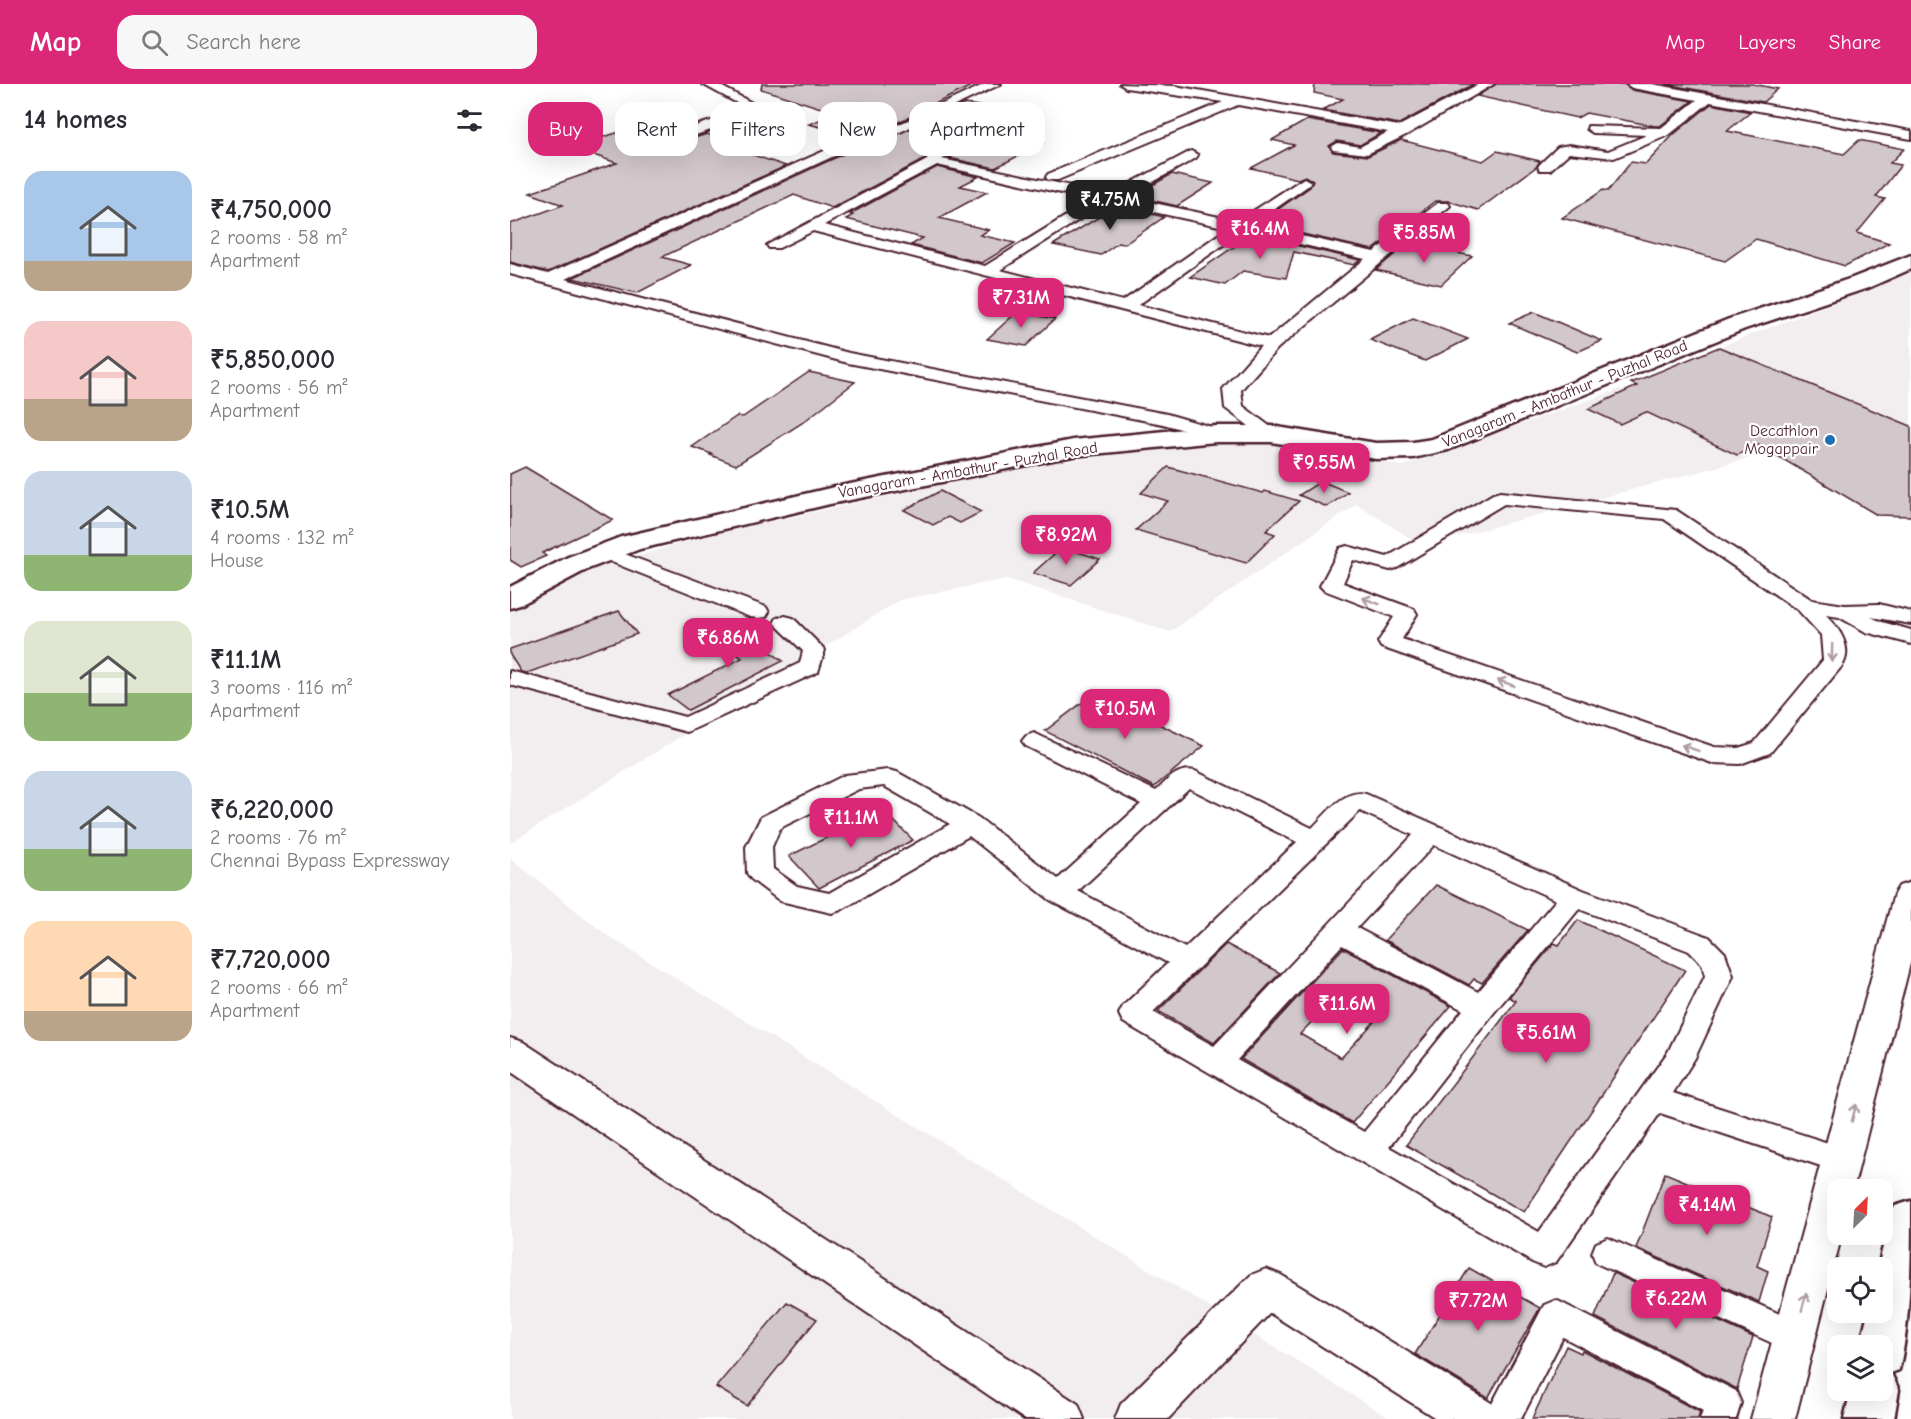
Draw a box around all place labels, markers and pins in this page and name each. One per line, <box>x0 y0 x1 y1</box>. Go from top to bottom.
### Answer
pin: ₹4.75M <box>1061 180 1159 231</box>
pin: ₹16.4M <box>1211 209 1309 260</box>
pin: ₹5.85M <box>1375 213 1473 264</box>
pin: ₹7.31M <box>972 278 1070 329</box>
place label: Decathlon Mogappair <box>1744 422 1819 458</box>
marker: Decathlon Mogappair <box>1823 433 1837 447</box>
pin: ₹9.55M <box>1275 443 1373 494</box>
pin: ₹8.92M <box>1017 515 1115 566</box>
pin: ₹6.86M <box>679 618 777 669</box>
pin: ₹10.5M <box>1076 689 1174 740</box>
pin: ₹11.1M <box>802 798 900 849</box>
pin: ₹11.6M <box>1298 984 1396 1035</box>
pin: ₹5.61M <box>1497 1013 1595 1064</box>
pin: ₹4.14M <box>1658 1185 1756 1236</box>
pin: ₹6.22M <box>1627 1279 1725 1330</box>
pin: ₹7.72M <box>1429 1281 1527 1332</box>

